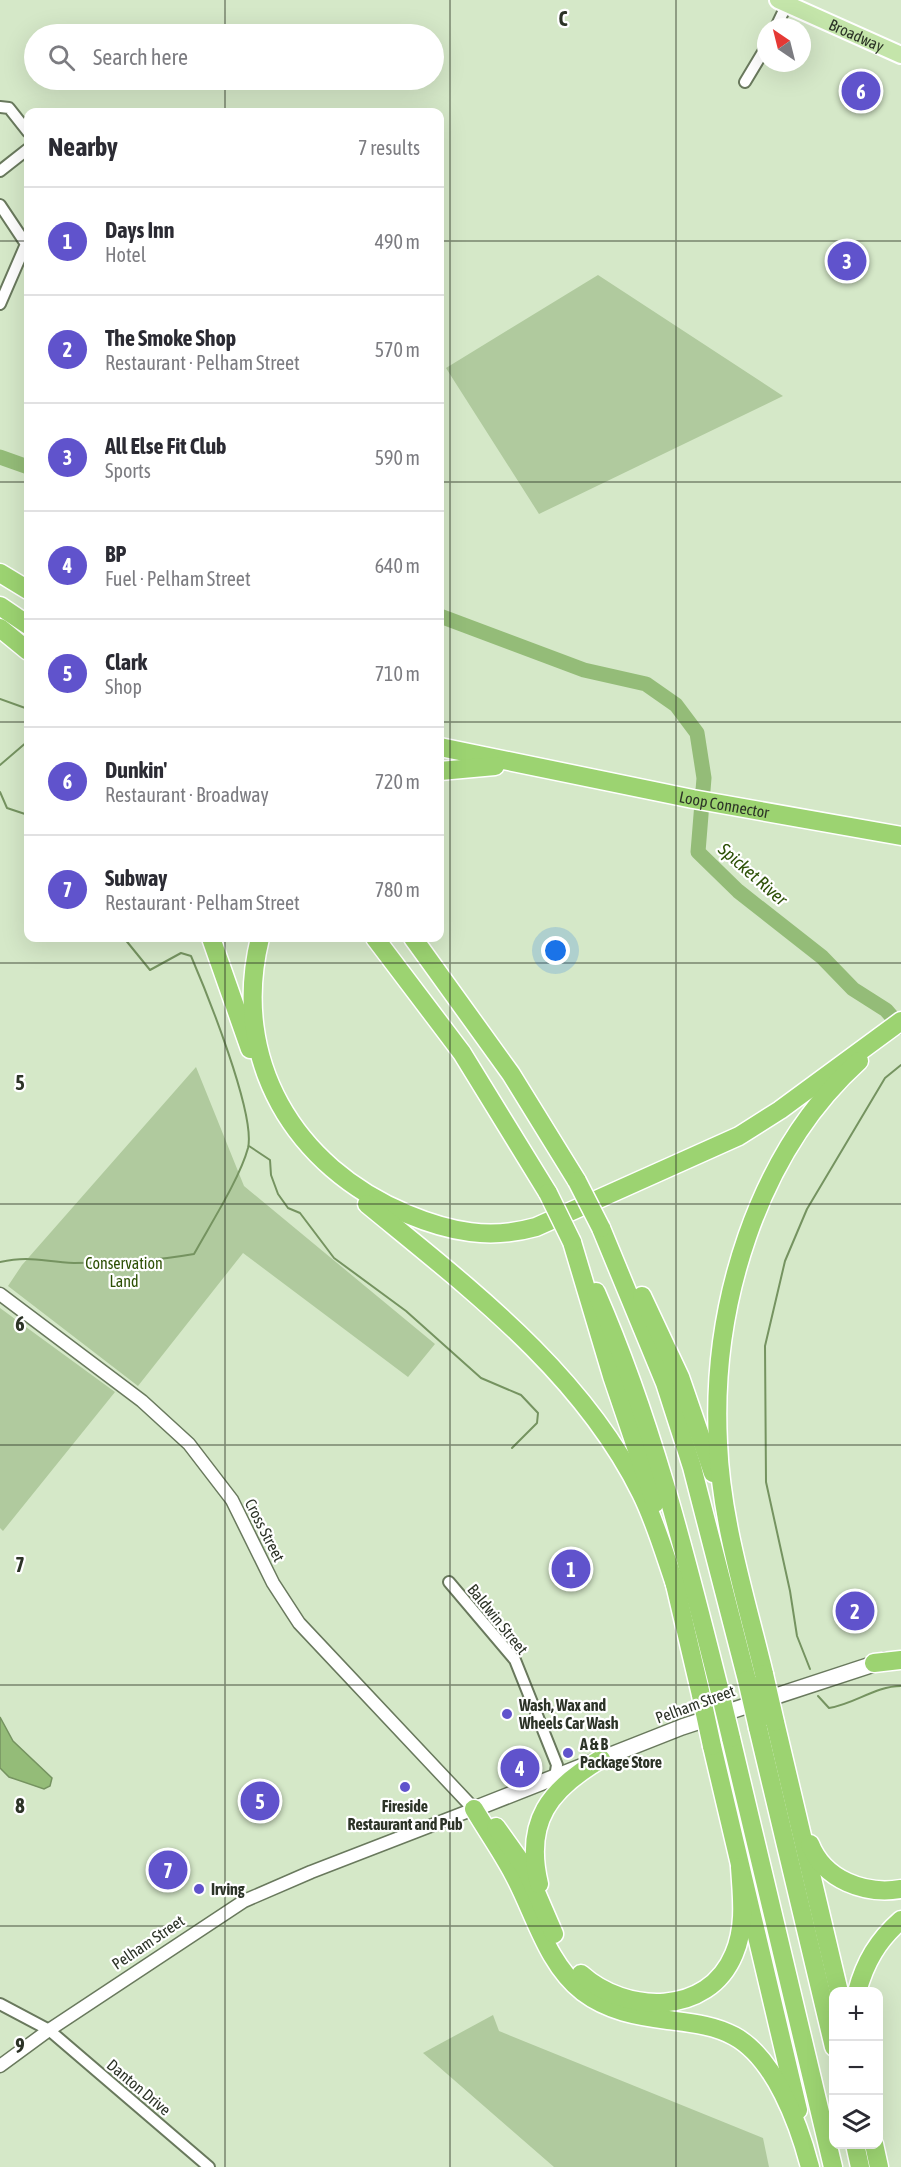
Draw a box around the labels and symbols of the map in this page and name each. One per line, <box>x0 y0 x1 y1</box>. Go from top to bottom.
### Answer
text: C <box>559 7 568 30</box>
street label: Broadway <box>826 15 887 56</box>
north arrow <box>757 18 811 72</box>
pin: 6 <box>842 68 880 113</box>
pin: 3 <box>828 238 866 284</box>
street label: Loop Connector <box>678 787 771 821</box>
water label: Spicket River <box>714 838 792 910</box>
your location <box>541 936 570 965</box>
text: 5 <box>15 1071 25 1094</box>
park label: Conservation Land <box>85 1254 163 1290</box>
text: 6 <box>15 1312 25 1335</box>
street label: Cross Street <box>242 1496 289 1565</box>
pin: 1 <box>552 1546 590 1592</box>
text: 7 <box>15 1553 25 1576</box>
street label: Baldwin Street <box>464 1580 532 1658</box>
pin: 2 <box>836 1588 874 1634</box>
street label: Pelham Street <box>653 1681 738 1727</box>
place label: Wash, Wax and Wheels Car Wash <box>518 1696 619 1732</box>
marker: Wash, Wax and Wheels Car Wash <box>500 1707 514 1721</box>
place label: A & B Package Store <box>579 1735 662 1771</box>
pin: 4 <box>500 1746 540 1790</box>
marker: A & B Package Store <box>561 1746 575 1760</box>
pin: 5 <box>240 1778 280 1824</box>
marker: Fireside Restaurant and Pub <box>398 1780 412 1794</box>
text: 8 <box>15 1794 25 1817</box>
place label: Fireside Restaurant and Pub <box>347 1797 463 1833</box>
pin: 7 <box>148 1848 188 1892</box>
place label: Irving <box>211 1880 245 1898</box>
marker: Irving <box>192 1882 206 1896</box>
street label: Pelham Street <box>108 1911 188 1973</box>
text: 9 <box>15 2034 25 2057</box>
street label: Danton Drive <box>104 2055 174 2119</box>

